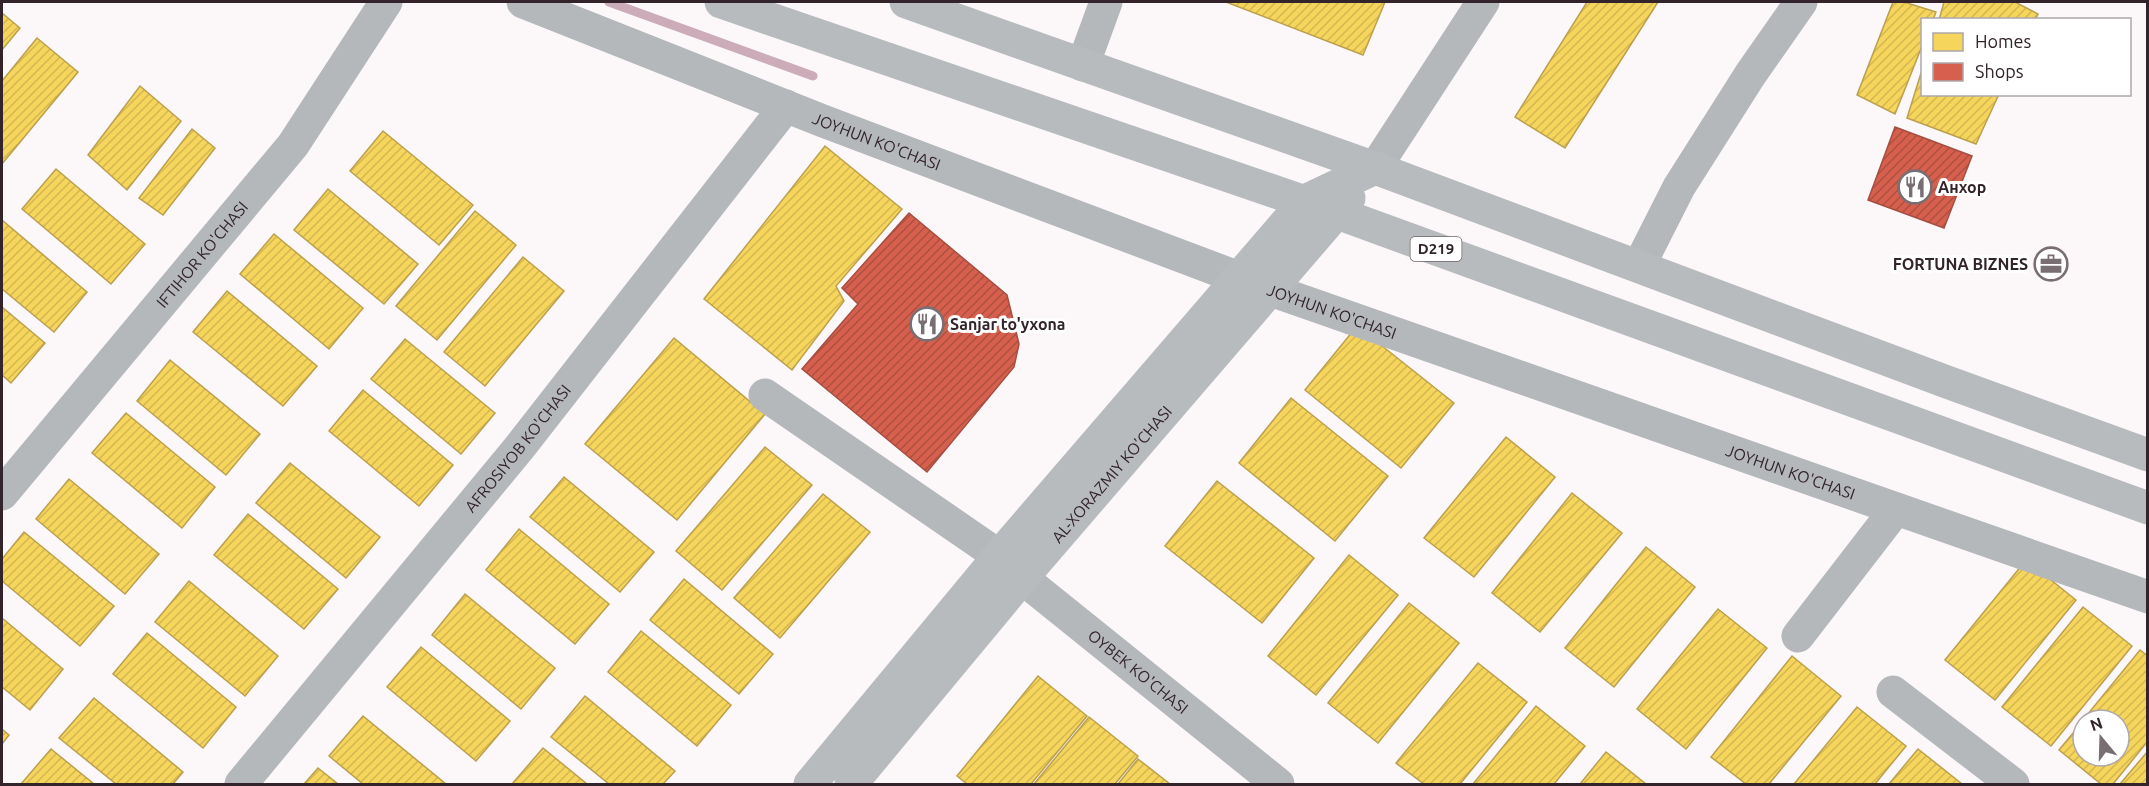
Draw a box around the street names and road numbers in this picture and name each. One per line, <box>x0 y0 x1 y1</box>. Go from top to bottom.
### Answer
street label: JOYHUN KO'CHASI <box>810 109 943 174</box>
street label: IFTIHOR KO'CHASI <box>153 198 251 311</box>
road number: D219 <box>1410 237 1462 261</box>
street label: JOYHUN KO'CHASI <box>1265 280 1399 342</box>
street label: AFROSIYOB KO'CHASI <box>461 381 574 515</box>
street label: AL-XORAZMIY KO’CHASI <box>1048 402 1175 546</box>
street label: JOYHUN KO'CHASI <box>1724 441 1857 503</box>
street label: OYBEK KO'CHASI <box>1085 626 1192 717</box>

